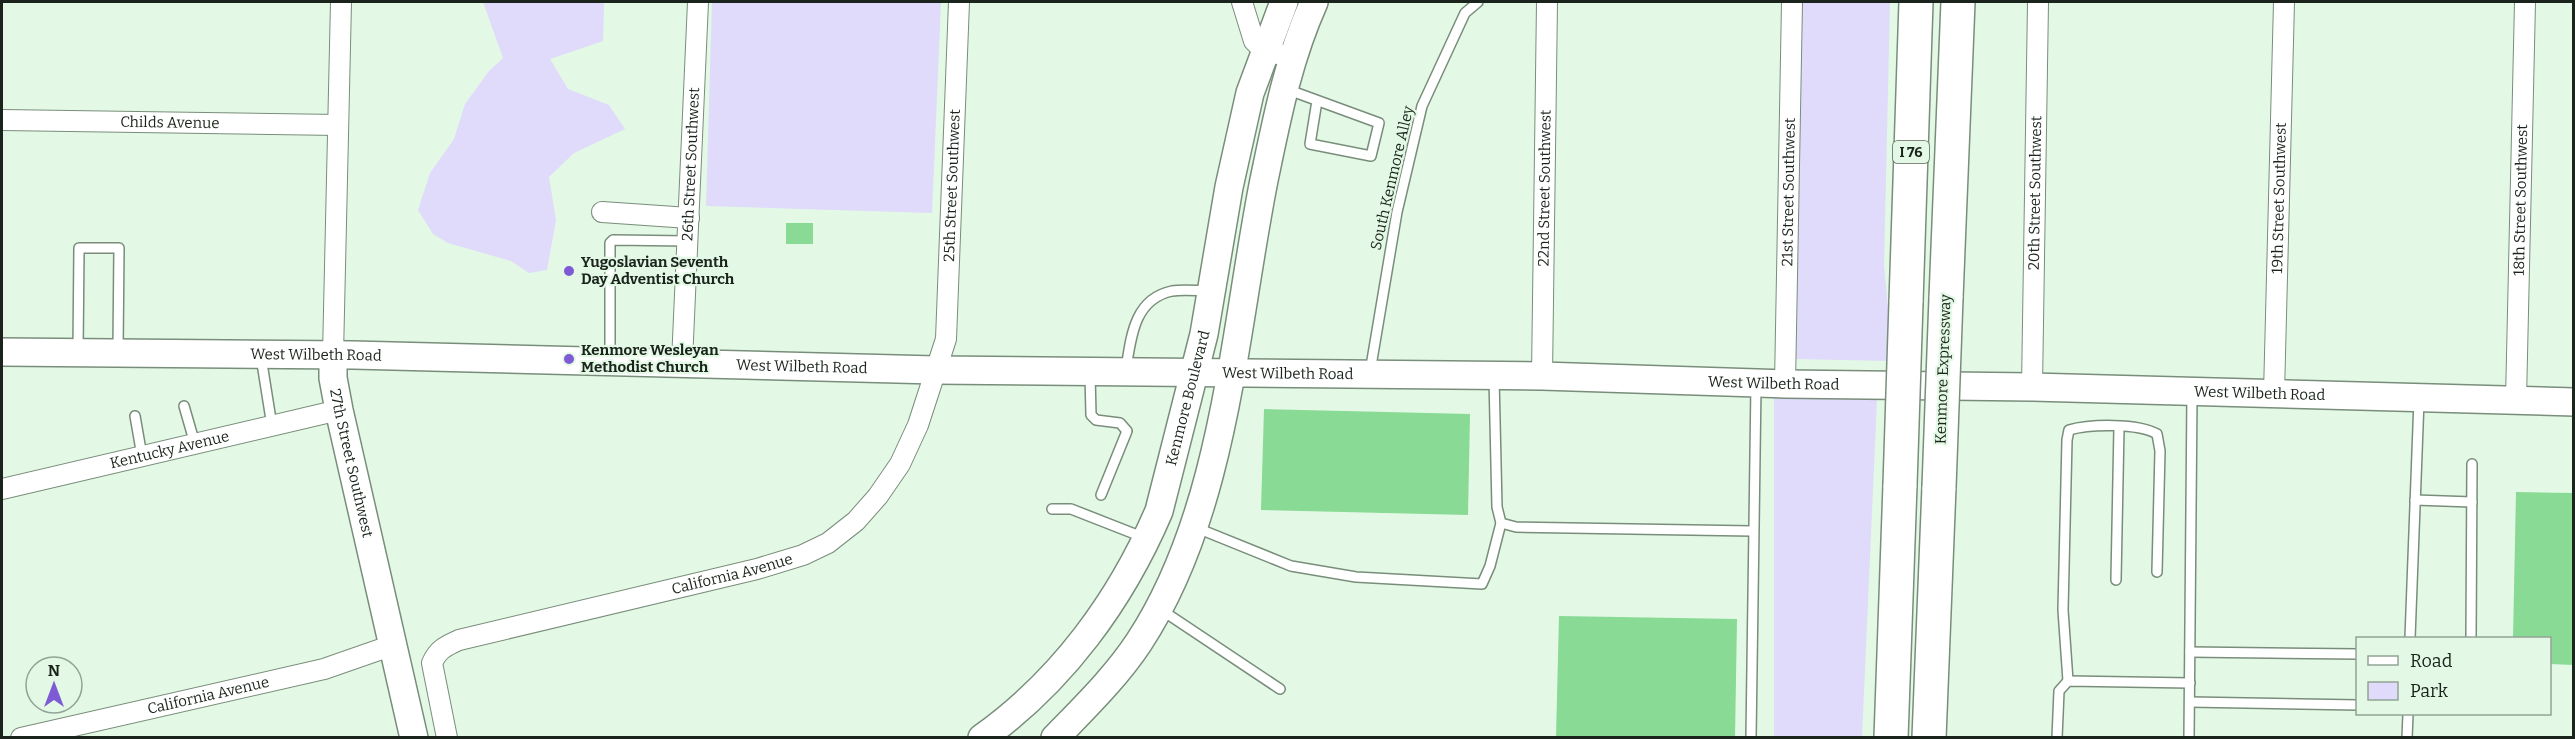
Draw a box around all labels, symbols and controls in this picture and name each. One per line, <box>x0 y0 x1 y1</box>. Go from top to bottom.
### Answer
street label: 26th Street Southwest <box>678 87 703 241</box>
street label: South Kenmore Alley <box>1367 104 1417 252</box>
street label: 25th Street Southwest <box>940 108 964 262</box>
street label: 22nd Street Southwest <box>1534 109 1555 267</box>
street label: Childs Avenue <box>120 113 220 132</box>
street label: 20th Street Southwest <box>2025 115 2045 270</box>
street label: 21st Street Southwest <box>1778 117 1799 267</box>
street label: 19th Street Southwest <box>2268 122 2290 274</box>
street label: 18th Street Southwest <box>2510 124 2531 276</box>
road number: I 76 <box>1893 141 1929 163</box>
place label: Yugoslavian Seventh Day Adventist Church <box>581 253 735 288</box>
marker: Yugoslavian Seventh Day Adventist Church <box>562 264 576 278</box>
street label: Kenmore Expressway <box>1931 294 1955 444</box>
street label: Kenmore Boulevard <box>1162 328 1214 468</box>
place label: Kenmore Wesleyan Methodist Church <box>581 341 719 376</box>
street label: West Wilbeth Road <box>250 345 382 365</box>
marker: Kenmore Wesleyan Methodist Church <box>562 352 576 366</box>
street label: West Wilbeth Road <box>736 356 868 377</box>
street label: West Wilbeth Road <box>1222 364 1354 383</box>
street label: West Wilbeth Road <box>1708 372 1840 394</box>
street label: West Wilbeth Road <box>2194 382 2326 404</box>
street label: 27th Street Southwest <box>326 387 377 540</box>
street label: Kentucky Avenue <box>108 427 231 472</box>
street label: California Avenue <box>670 550 795 598</box>
legend <box>2356 637 2551 715</box>
text: Road <box>2410 650 2453 672</box>
north arrow <box>24 655 84 715</box>
text: N <box>48 661 60 680</box>
street label: California Avenue <box>146 673 271 718</box>
text: Park <box>2410 680 2449 702</box>

